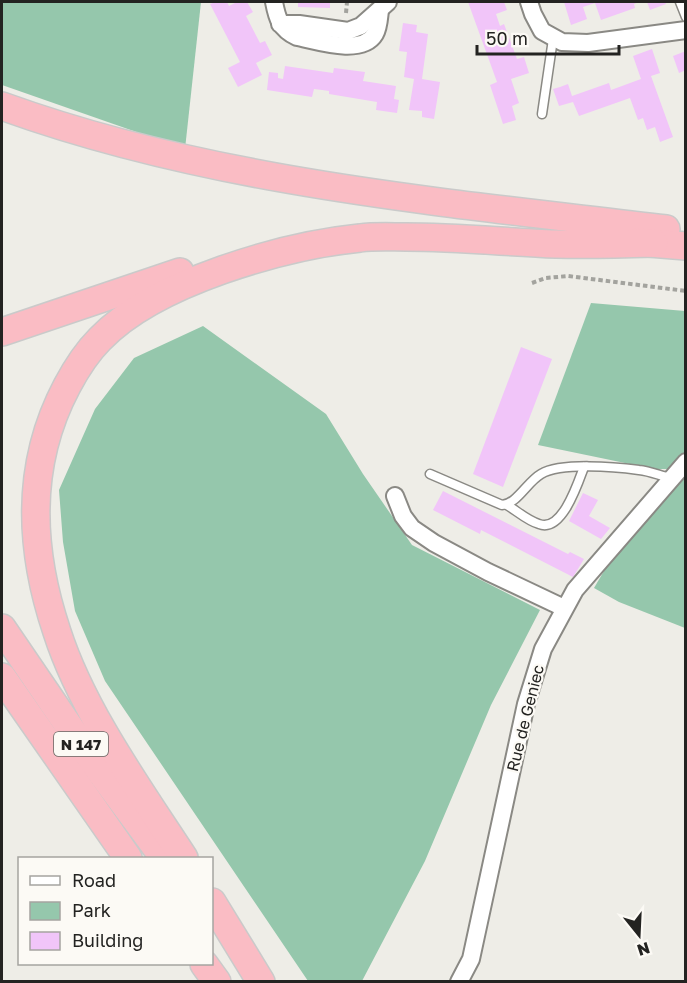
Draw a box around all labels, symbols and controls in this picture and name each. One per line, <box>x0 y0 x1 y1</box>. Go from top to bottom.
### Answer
scale bar <box>477 18 620 56</box>
text: 50 m <box>486 27 528 49</box>
street label: Rue de Geniec <box>502 662 548 773</box>
road number: N 147 <box>54 732 108 756</box>
legend <box>18 857 213 965</box>
text: Road <box>72 869 116 891</box>
text: Park <box>72 899 111 921</box>
north arrow <box>609 905 669 965</box>
text: Building <box>72 929 143 951</box>
text: N <box>635 938 653 961</box>

